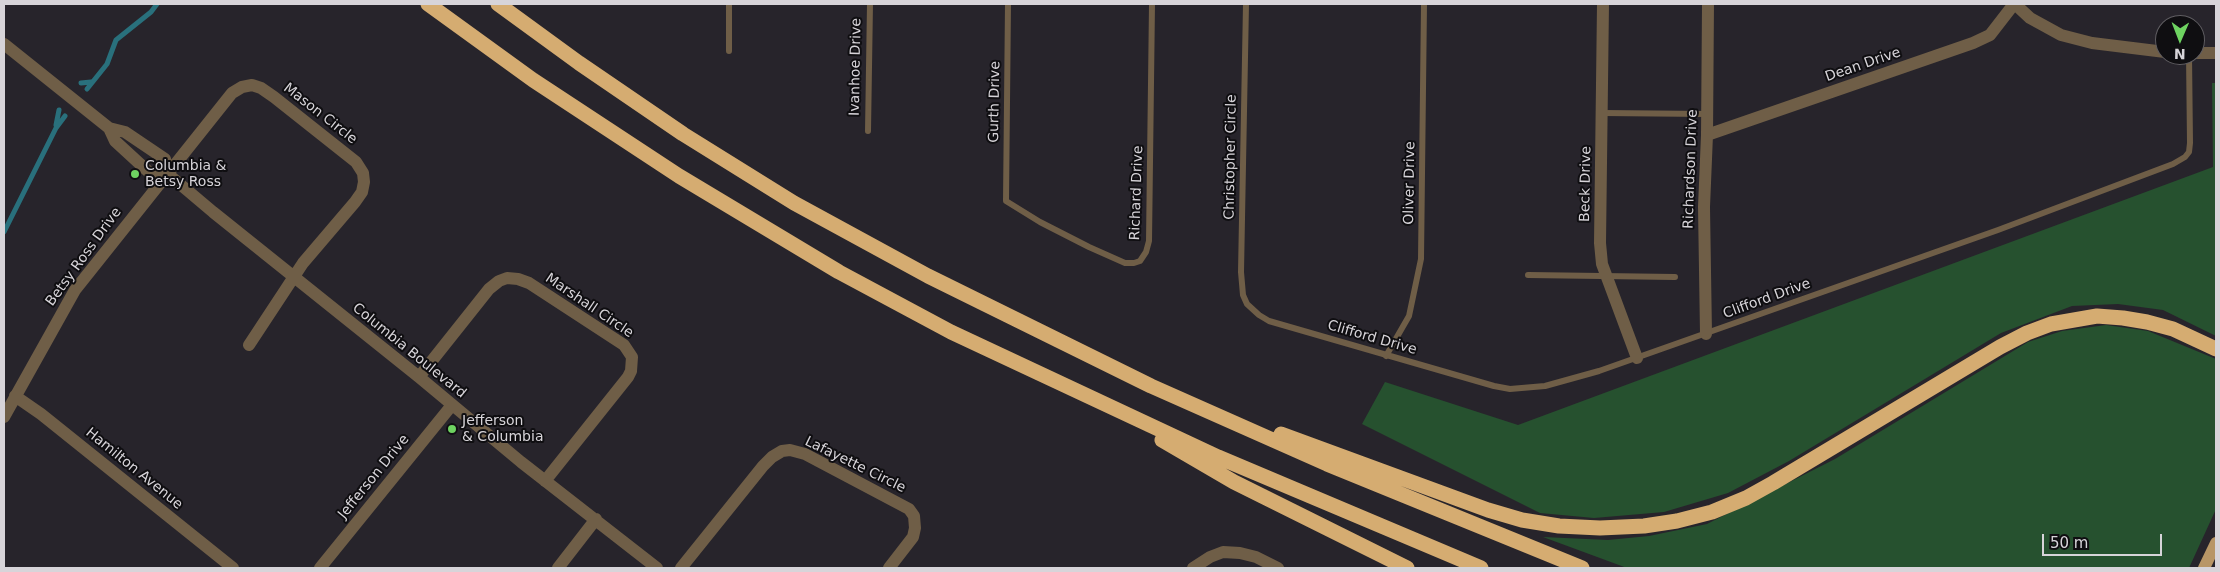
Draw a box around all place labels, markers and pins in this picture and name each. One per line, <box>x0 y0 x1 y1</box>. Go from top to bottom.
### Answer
place label: Columbia & Betsy Ross <box>145 158 226 190</box>
marker: Columbia & Betsy Ross <box>129 168 141 180</box>
place label: Jefferson & Columbia <box>462 413 543 446</box>
marker: Jefferson & Columbia <box>446 423 458 435</box>

